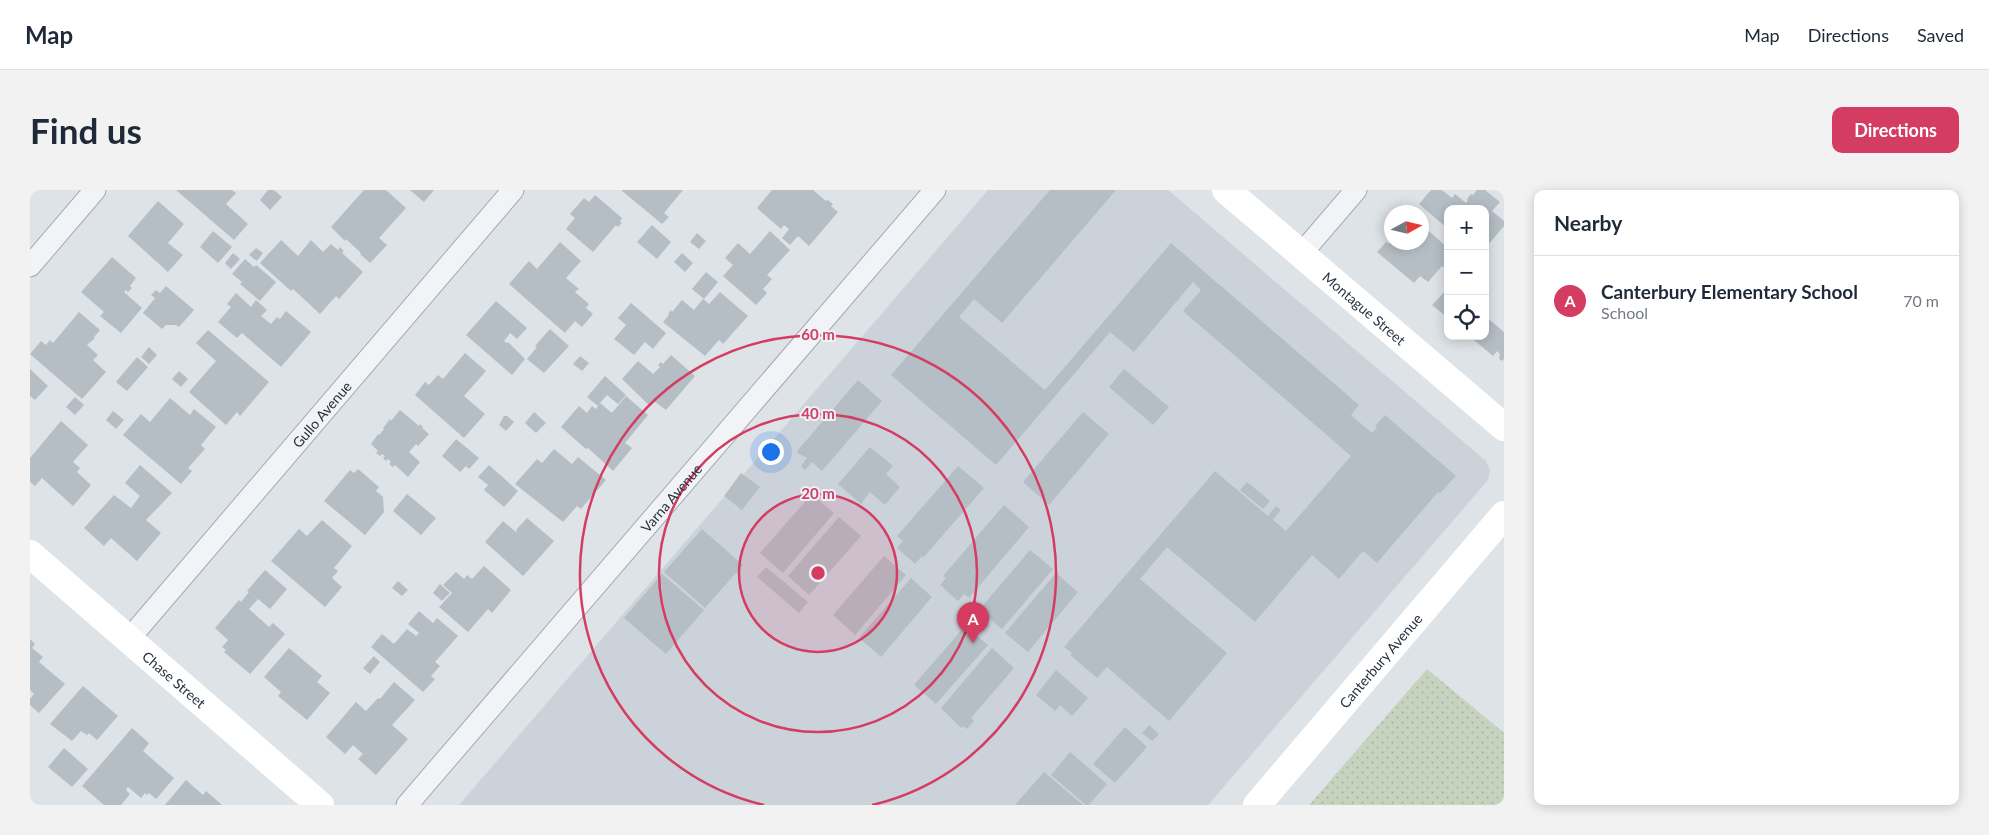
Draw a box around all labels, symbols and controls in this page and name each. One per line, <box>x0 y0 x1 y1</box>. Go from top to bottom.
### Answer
text: Map <box>25 20 73 49</box>
text: Map <box>1744 24 1780 46</box>
text: Directions <box>1808 24 1889 46</box>
text: Saved <box>1917 24 1964 46</box>
button: Directions <box>1832 107 1959 153</box>
text: Find us <box>30 109 142 151</box>
north arrow <box>1384 205 1429 250</box>
map controls <box>1444 205 1489 340</box>
button: + <box>1444 205 1489 250</box>
text: Nearby <box>1554 210 1622 235</box>
button: − <box>1444 250 1489 295</box>
street label: Montague Street <box>1320 268 1409 348</box>
text: Canterbury Elementary School <box>1601 280 1858 303</box>
text: A <box>1564 291 1576 310</box>
text: 70 m <box>1903 291 1939 310</box>
button: locate <box>1444 295 1489 340</box>
text: School <box>1601 303 1648 322</box>
text: 60 m <box>801 325 835 343</box>
street label: Gullo Avenue <box>288 377 354 451</box>
text: 40 m <box>801 404 835 422</box>
your location <box>758 439 784 465</box>
street label: Varna Avenue <box>637 460 705 535</box>
text: 20 m <box>801 484 835 502</box>
centre of rings <box>809 564 827 582</box>
pin: A <box>957 602 989 643</box>
street label: Canterbury Avenue <box>1335 610 1425 711</box>
street label: Chase Street <box>139 647 210 711</box>

